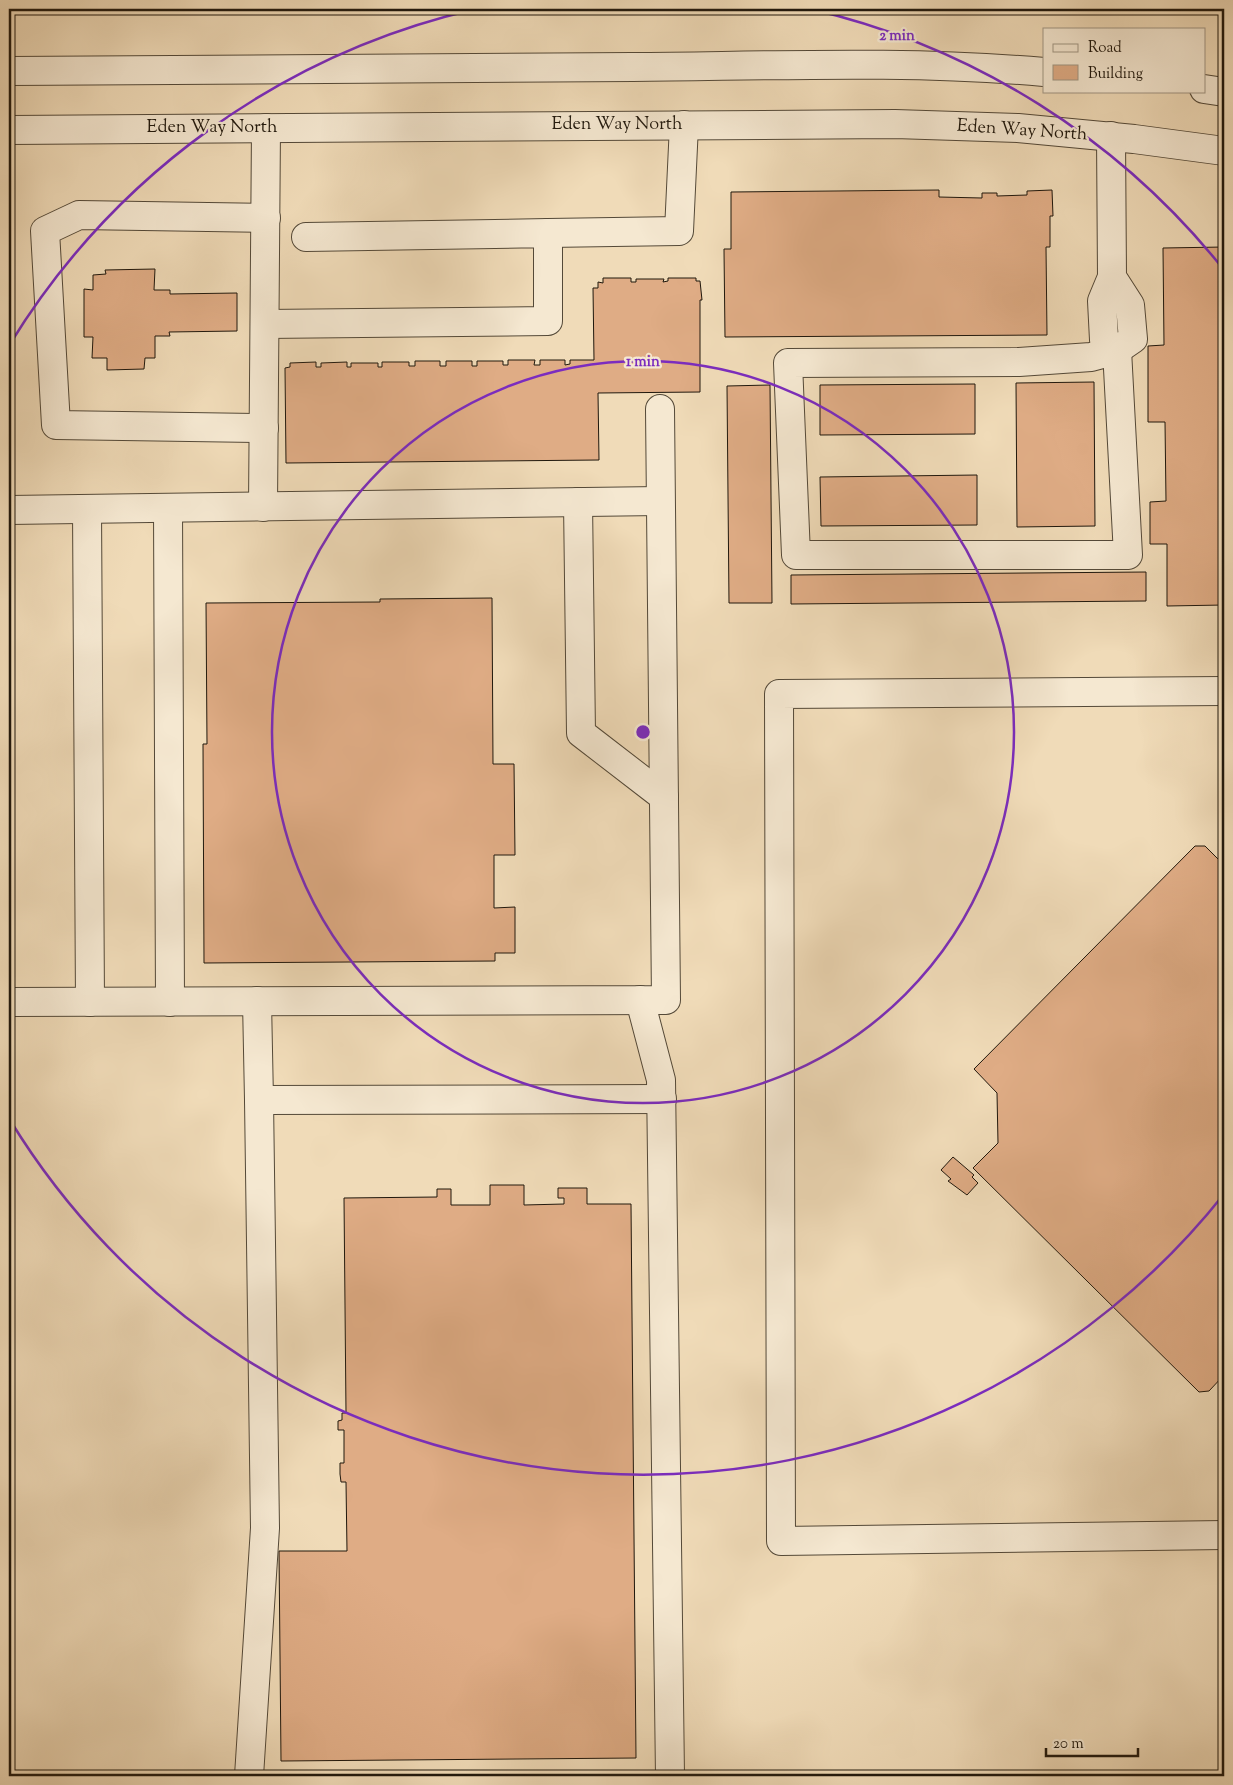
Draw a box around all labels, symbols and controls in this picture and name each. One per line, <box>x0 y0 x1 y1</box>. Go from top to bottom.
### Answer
text: 2 min <box>879 26 915 47</box>
legend <box>1043 28 1206 92</box>
text: Road <box>1088 38 1122 59</box>
text: Building <box>1088 64 1143 85</box>
street label: Eden Way North <box>552 112 683 138</box>
street label: Eden Way North <box>956 113 1089 149</box>
street label: Eden Way North <box>147 115 278 141</box>
text: 1 min <box>626 352 660 373</box>
centre of rings <box>634 723 652 741</box>
scale bar <box>1046 1725 1138 1757</box>
text: 20 m <box>1053 1734 1084 1755</box>

